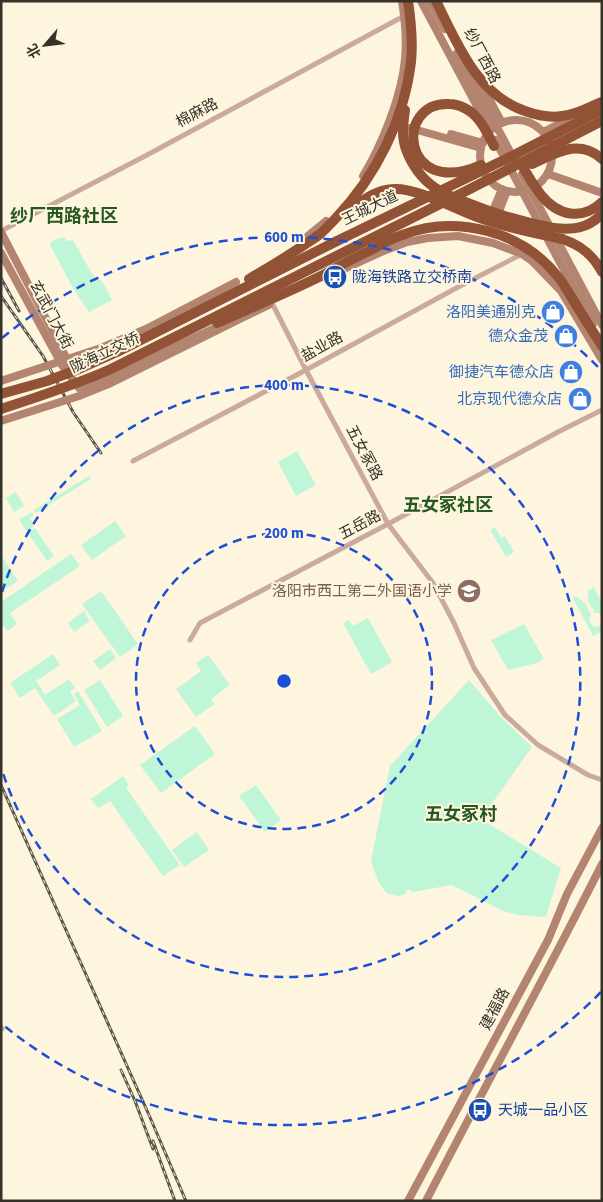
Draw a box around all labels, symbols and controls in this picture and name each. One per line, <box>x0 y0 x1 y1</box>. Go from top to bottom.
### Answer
north arrow <box>20 20 70 70</box>
street label: 纱厂西路 <box>459 25 505 87</box>
text: 北 <box>22 40 47 62</box>
street label: 棉麻路 <box>172 93 222 133</box>
street label: 王城大道 <box>338 185 402 231</box>
district label: 纱厂西路社区 <box>10 204 118 229</box>
text: 600 m <box>264 227 304 248</box>
bus stop icon: 陇海铁路立交桥南 <box>322 264 348 290</box>
place label: 陇海铁路立交桥南 <box>352 267 472 288</box>
street label: 玄武门大街 <box>24 277 78 353</box>
shop icon: 洛阳美通别克 <box>540 299 566 325</box>
place label: 洛阳美通别克 <box>446 302 536 323</box>
shop icon: 德众金茂 <box>553 323 579 349</box>
place label: 德众金茂 <box>488 326 548 347</box>
street label: 盐业路 <box>297 327 347 367</box>
street label: 陇海立交桥 <box>67 328 143 378</box>
shop icon: 御捷汽车德众店 <box>558 359 584 385</box>
place label: 御捷汽车德众店 <box>449 362 554 383</box>
text: 400 m <box>264 375 304 396</box>
shop icon: 北京现代德众店 <box>567 386 593 412</box>
place label: 北京现代德众店 <box>457 389 562 410</box>
street label: 五女冢路 <box>341 422 387 484</box>
district label: 五女冢社区 <box>403 493 493 518</box>
street label: 五岳路 <box>335 505 385 545</box>
text: 200 m <box>264 523 304 544</box>
school or university icon: 洛阳市西工第二外国语小学 <box>456 578 482 604</box>
place label: 洛阳市西工第二外国语小学 <box>272 581 452 602</box>
centre of rings <box>275 672 293 690</box>
district label: 五女冢村 <box>425 802 497 827</box>
street label: 建福路 <box>475 984 515 1034</box>
bus stop icon: 天城一品小区 <box>467 1097 493 1123</box>
place label: 天城一品小区 <box>498 1100 588 1121</box>

